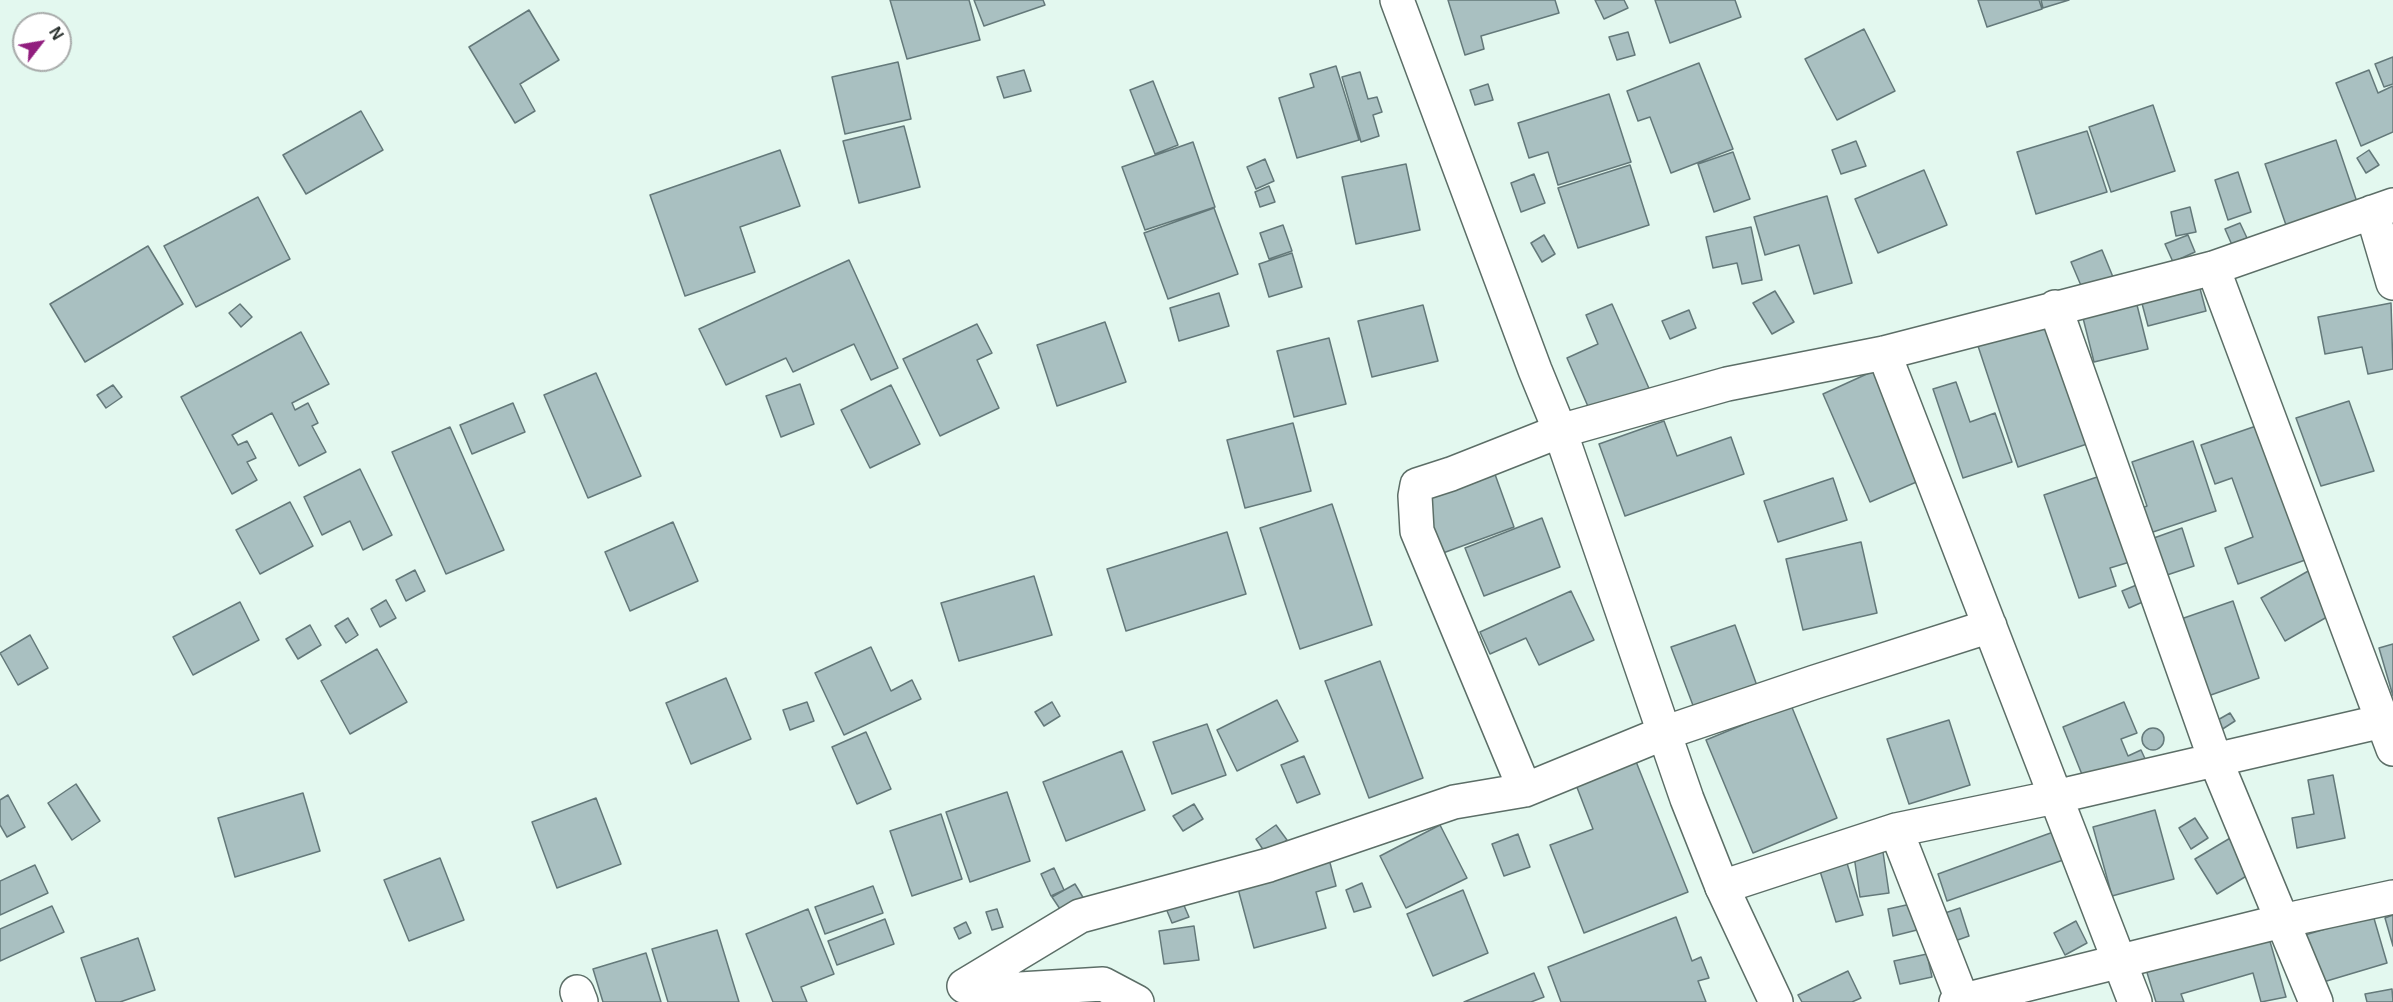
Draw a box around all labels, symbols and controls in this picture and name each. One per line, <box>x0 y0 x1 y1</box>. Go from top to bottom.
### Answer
north arrow <box>12 12 72 72</box>
text: N <box>46 24 66 43</box>

